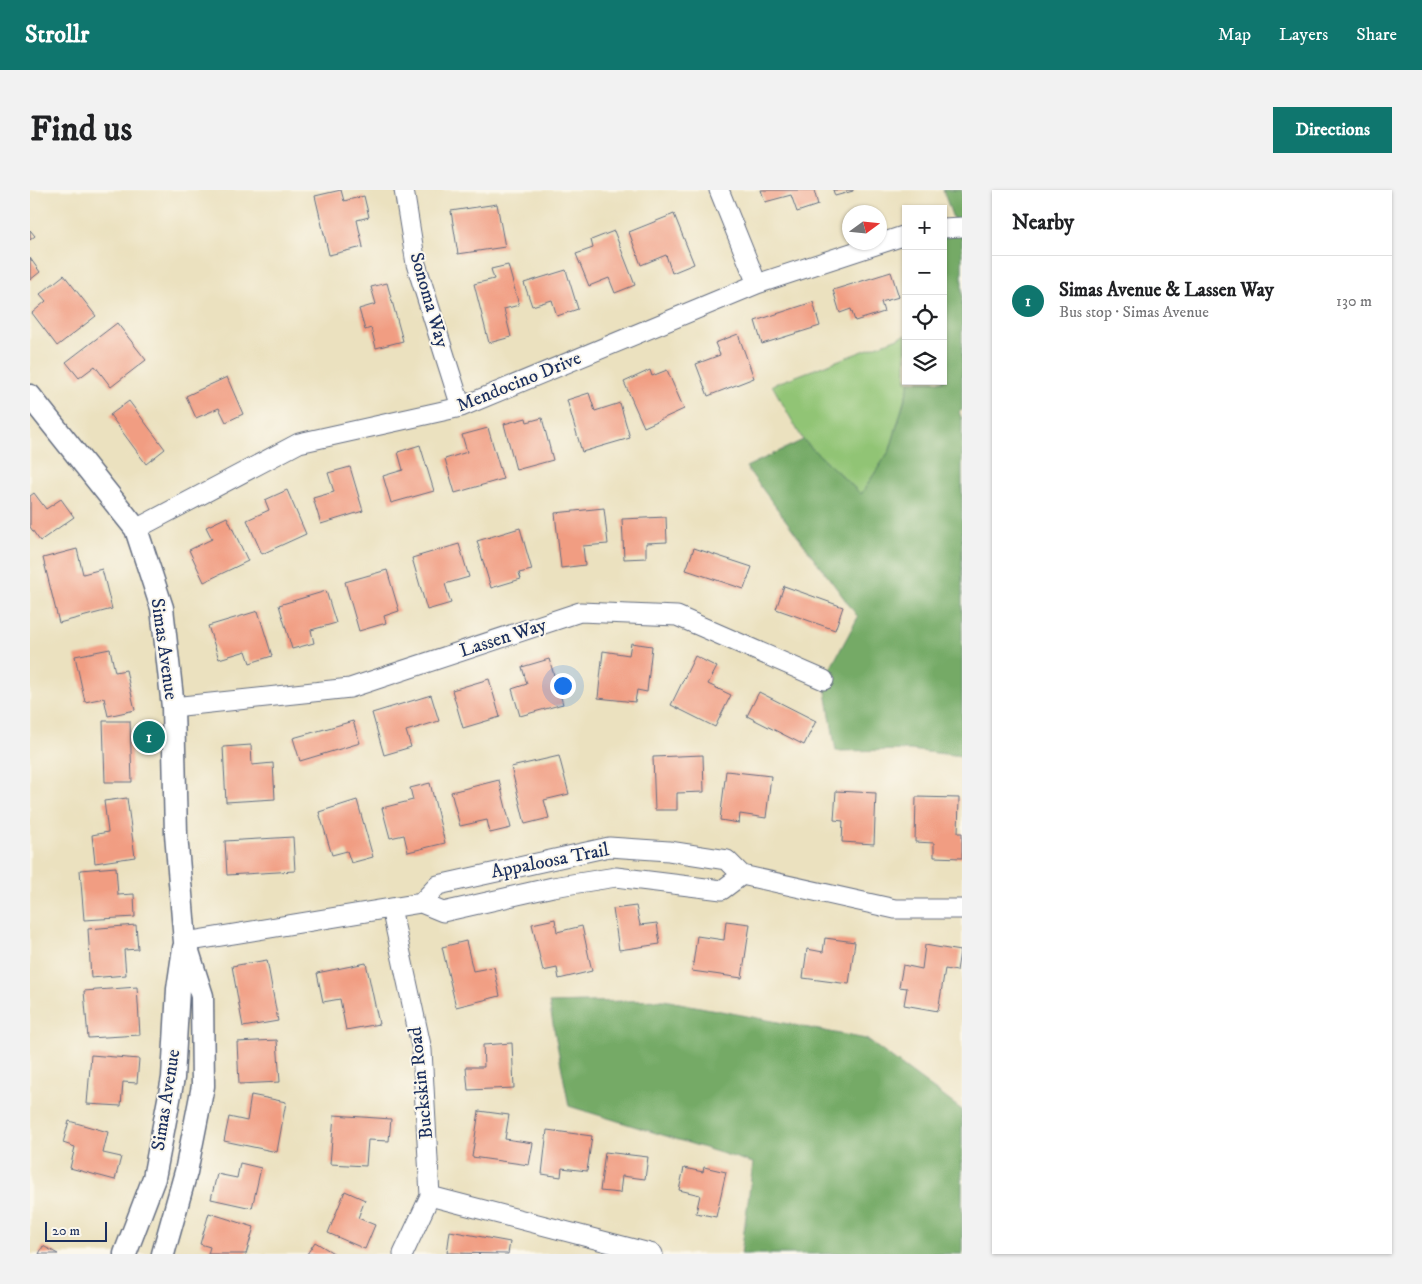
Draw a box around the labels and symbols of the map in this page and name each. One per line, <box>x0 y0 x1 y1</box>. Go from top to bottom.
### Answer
north arrow <box>842 205 887 250</box>
street label: Sonoma Way <box>404 250 454 351</box>
street label: Mendocino Drive <box>453 347 585 417</box>
street label: Simas Avenue <box>145 597 183 701</box>
street label: Lassen Way <box>457 613 550 663</box>
your location <box>550 673 576 699</box>
pin: 1 <box>133 718 165 756</box>
street label: Appaloosa Trail <box>489 838 611 884</box>
street label: Buckskin Road <box>404 1025 438 1140</box>
street label: Simas Avenue <box>147 1047 185 1152</box>
scale bar <box>45 1219 108 1242</box>

